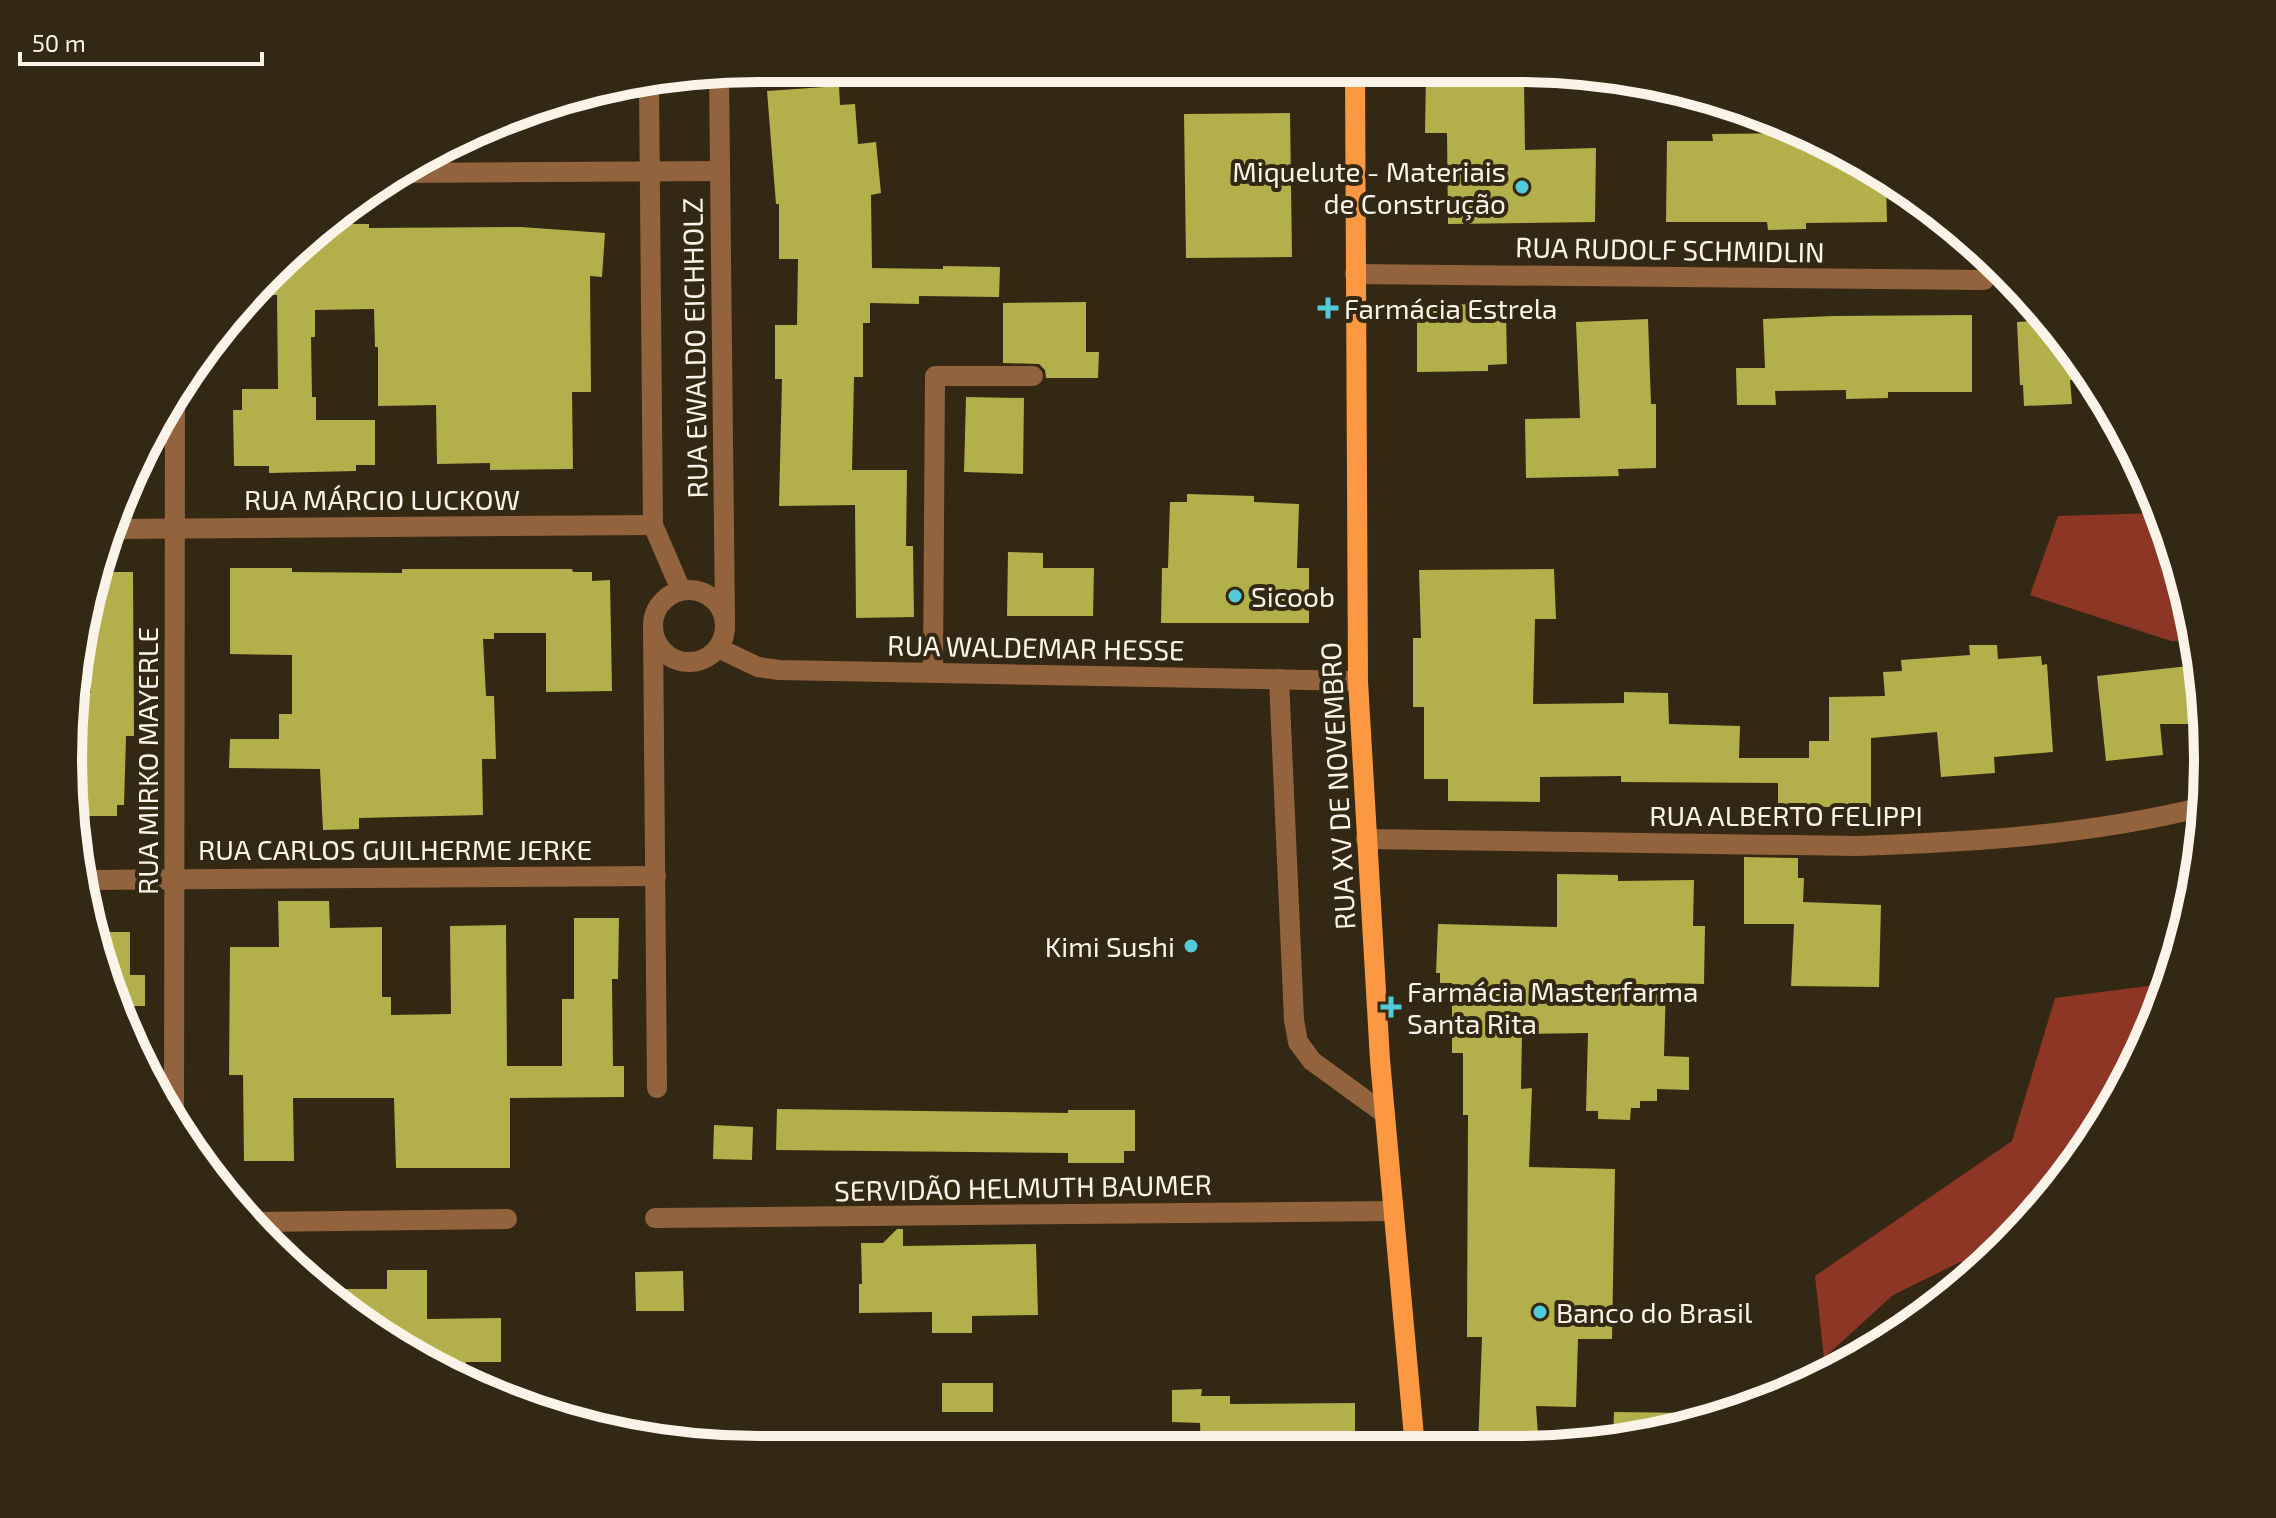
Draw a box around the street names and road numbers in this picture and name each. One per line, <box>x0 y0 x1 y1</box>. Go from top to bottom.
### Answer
street label: RUA EWALDO EICHHOLZ <box>674 197 714 499</box>
street label: RUA RUDOLF SCHMIDLIN <box>1515 229 1825 269</box>
street label: RUA MÁRCIO LUCKOW <box>244 482 520 516</box>
street label: RUA MIRKO MAYERLE <box>130 627 164 895</box>
street label: RUA WALDEMAR HESSE <box>887 627 1185 667</box>
street label: RUA XV DE NOVEMBRO <box>1312 641 1362 931</box>
street label: RUA ALBERTO FELIPPI <box>1649 798 1923 832</box>
street label: RUA CARLOS GUILHERME JERKE <box>198 832 592 866</box>
street label: SERVIDÃO HELMUTH BAUMER <box>834 1167 1212 1207</box>

